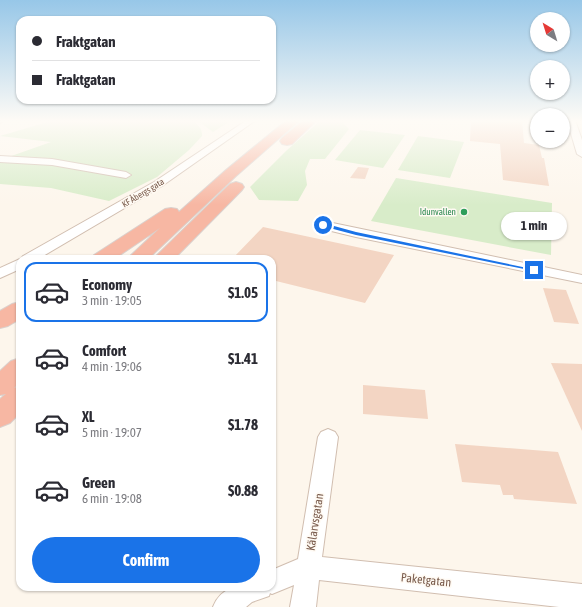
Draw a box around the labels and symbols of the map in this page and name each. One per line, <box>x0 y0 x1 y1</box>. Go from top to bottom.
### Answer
north arrow <box>530 12 570 52</box>
street label: KF Åbergs gata <box>120 176 166 209</box>
place label: Idunvallen <box>420 207 456 217</box>
marker: Idunvallen <box>459 207 469 217</box>
callout: 1 min <box>501 212 567 240</box>
route start <box>314 216 332 234</box>
route end <box>525 261 543 279</box>
street label: Kälarvsgatan <box>304 492 326 552</box>
street label: Paketgatan <box>400 570 452 590</box>

